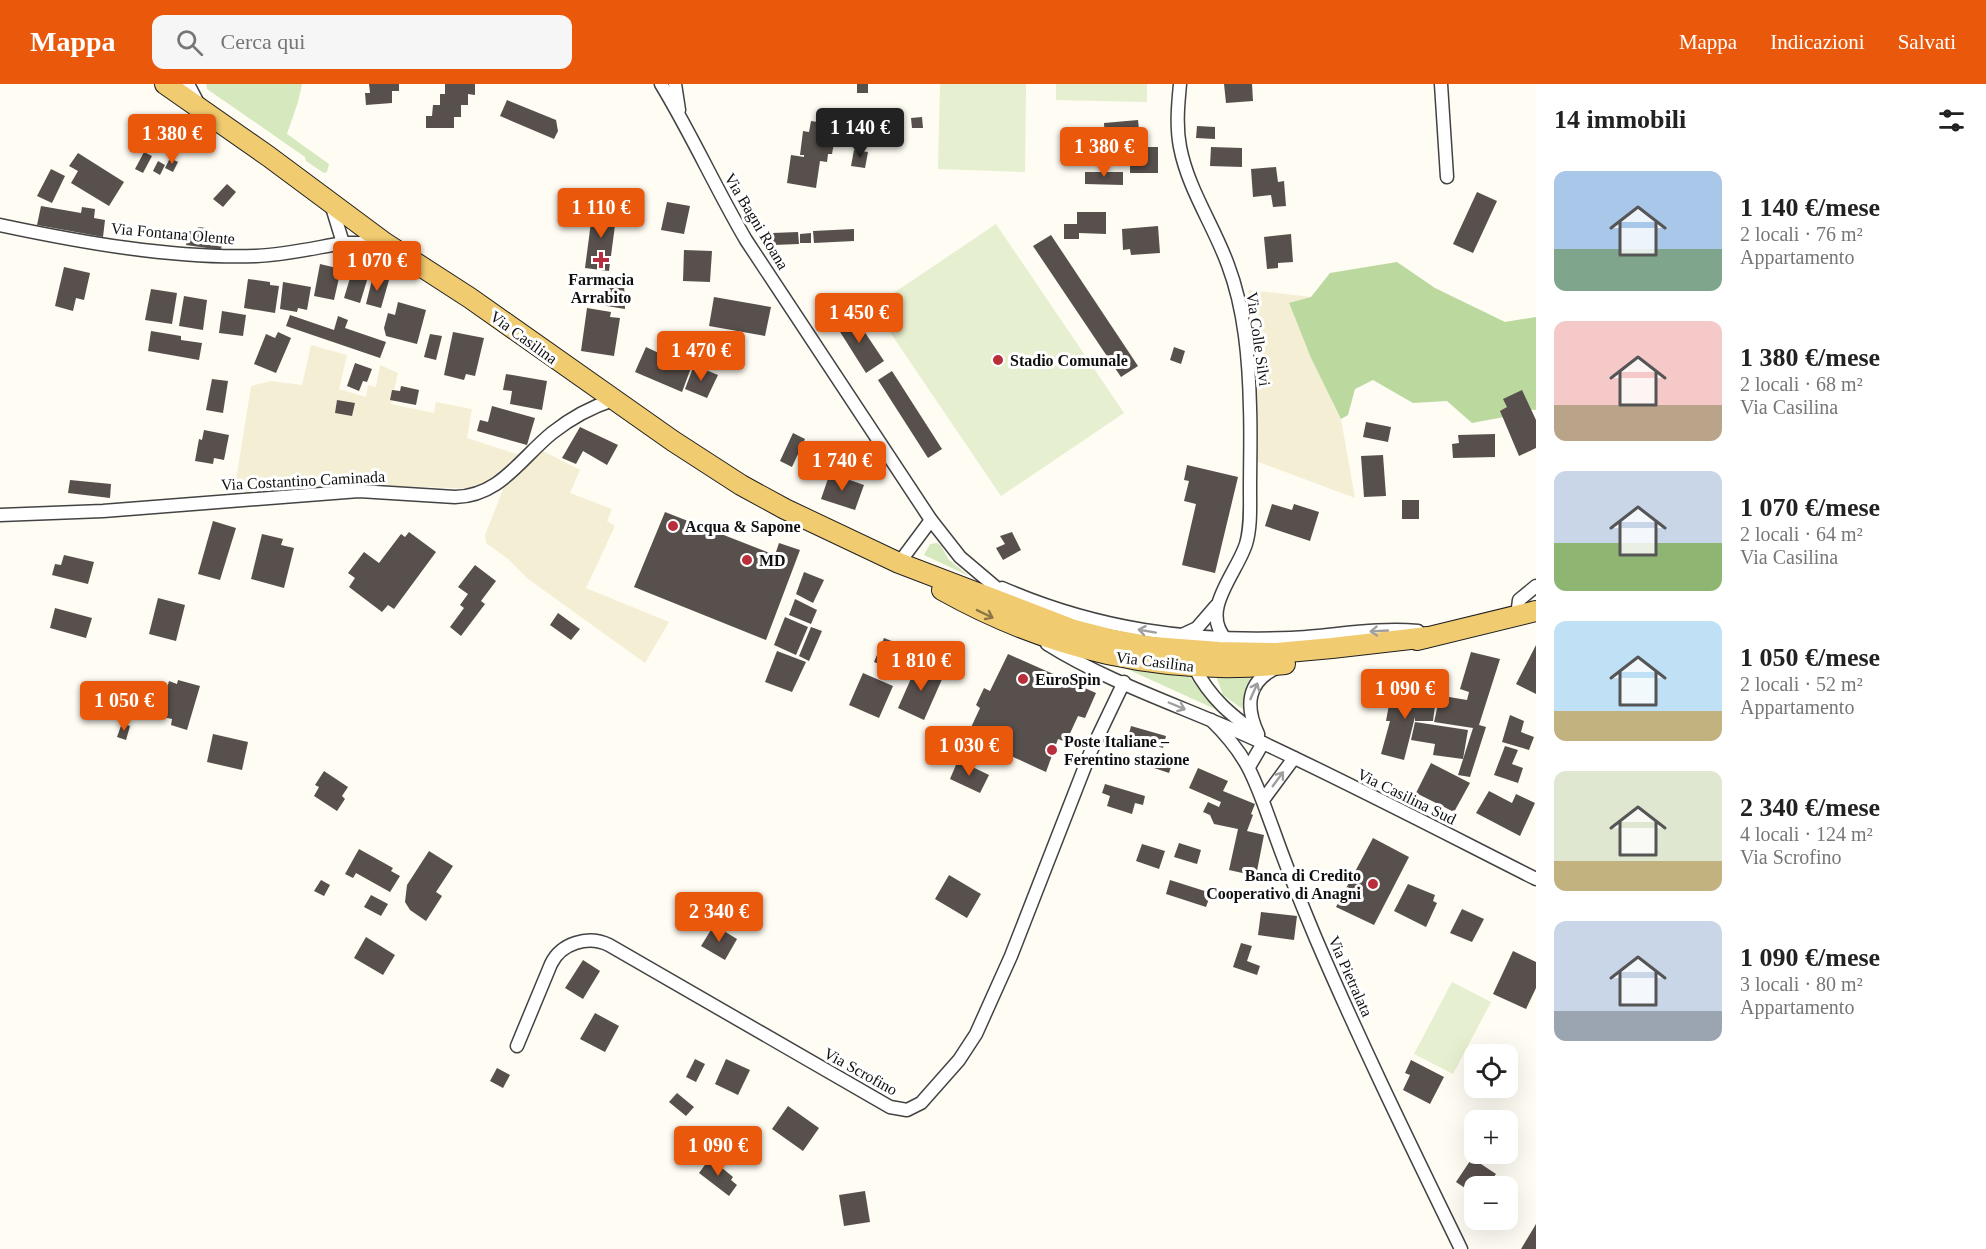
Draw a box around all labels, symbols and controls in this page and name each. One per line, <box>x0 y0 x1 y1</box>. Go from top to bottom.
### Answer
search box <box>152 15 572 69</box>
text: Mappa <box>30 26 116 57</box>
icon: search <box>173 26 206 59</box>
text: Cerca qui <box>221 29 305 54</box>
text: Mappa <box>1679 30 1737 54</box>
text: Indicazioni <box>1770 30 1865 54</box>
text: Salvati <box>1898 30 1956 54</box>
icon: filters <box>1935 104 1968 137</box>
text: 14 immobili <box>1554 105 1686 134</box>
pin: 1 140 € <box>805 108 915 159</box>
pin: 1 380 € <box>117 114 227 165</box>
text: 1 140 € <box>830 116 890 138</box>
text: 1 380 € <box>142 122 202 144</box>
pin: 1 380 € <box>1049 127 1159 178</box>
text: 1 380 € <box>1074 135 1134 157</box>
street label: Via Bagni Roana <box>720 170 792 273</box>
pin: 1 110 € <box>546 188 656 239</box>
text: 1 140 €/mese <box>1740 193 1880 222</box>
icon: home <box>1602 195 1674 267</box>
text: 1 110 € <box>572 196 630 218</box>
street label: Via Fontana Olente <box>110 220 236 247</box>
text: 2 locali · 76 m² <box>1740 223 1863 245</box>
pin: 1 070 € <box>322 241 432 292</box>
text: Appartamento <box>1740 246 1854 268</box>
text: 1 070 € <box>347 249 407 271</box>
marker: Farmacia Arrabito <box>594 253 608 267</box>
place label: Farmacia Arrabito <box>568 271 634 306</box>
street label: Via Colle Silvi <box>1243 291 1274 388</box>
pin: 1 450 € <box>804 293 914 344</box>
text: 1 450 € <box>829 301 889 323</box>
street label: Via Casilina <box>487 307 560 367</box>
pin: 1 470 € <box>646 331 756 382</box>
text: 1 470 € <box>671 339 731 361</box>
text: 1 380 €/mese <box>1740 343 1880 372</box>
icon: home <box>1602 345 1674 417</box>
place label: Stadio Comunale <box>1010 352 1128 369</box>
marker: Stadio Comunale <box>991 353 1005 367</box>
text: 2 locali · 68 m² <box>1740 373 1863 395</box>
text: Via Casilina <box>1740 396 1838 418</box>
pin: 1 740 € <box>787 441 897 492</box>
text: 1 740 € <box>812 449 872 471</box>
street label: Via Costantino Caminada <box>221 468 386 493</box>
text: 1 070 €/mese <box>1740 493 1880 522</box>
icon: home <box>1602 495 1674 567</box>
place label: Acqua & Sapone <box>685 518 801 536</box>
marker: Acqua & Sapone <box>666 519 680 533</box>
text: 2 locali · 64 m² <box>1740 523 1863 545</box>
text: Via Casilina <box>1740 546 1838 568</box>
place label: MD <box>759 552 786 569</box>
marker: MD <box>740 553 754 567</box>
one-way arrow <box>976 608 994 620</box>
one-way arrow <box>1137 625 1157 636</box>
one-way arrow <box>1370 625 1390 636</box>
pin: 1 810 € <box>866 641 976 692</box>
text: 1 050 €/mese <box>1740 643 1880 672</box>
icon: home <box>1602 645 1674 717</box>
street label: Via Casilina <box>1115 648 1195 675</box>
text: 1 810 € <box>891 649 951 671</box>
pin: 1 090 € <box>1350 669 1460 720</box>
place label: EuroSpin <box>1035 671 1101 689</box>
marker: EuroSpin <box>1016 672 1030 686</box>
text: 2 locali · 52 m² <box>1740 673 1863 695</box>
text: 1 090 € <box>1375 677 1435 699</box>
pin: 1 050 € <box>69 681 179 732</box>
one-way arrow <box>1249 682 1260 700</box>
text: 1 050 € <box>94 689 154 711</box>
text: Appartamento <box>1740 696 1854 718</box>
one-way arrow <box>1168 701 1186 712</box>
pin: 1 030 € <box>914 726 1024 777</box>
place label: Poste Italiane – Ferentino stazione <box>1064 733 1189 768</box>
text: 1 030 € <box>939 734 999 756</box>
marker: Poste Italiane – Ferentino stazione <box>1045 743 1059 757</box>
street label: Via Casilina Sud <box>1355 765 1459 828</box>
one-way arrow <box>1272 771 1284 787</box>
text: 2 340 €/mese <box>1740 793 1880 822</box>
icon: home <box>1602 795 1674 867</box>
text: 4 locali · 124 m² <box>1740 823 1873 845</box>
text: Via Scrofino <box>1740 846 1842 868</box>
place label: Banca di Credito Cooperativo di Anagni <box>1206 867 1362 903</box>
marker: Banca di Credito Cooperativo di Anagni <box>1366 877 1380 891</box>
pin: 2 340 € <box>664 892 774 943</box>
text: 2 340 € <box>689 900 749 922</box>
street label: Via Pietralata <box>1325 933 1376 1019</box>
text: 1 090 €/mese <box>1740 943 1880 972</box>
icon: home <box>1602 945 1674 1017</box>
text: 3 locali · 80 m² <box>1740 973 1863 995</box>
text: Appartamento <box>1740 996 1854 1018</box>
street label: Via Scrofino <box>821 1044 900 1099</box>
map controls <box>1464 1044 1518 1230</box>
button: locate <box>1464 1044 1518 1098</box>
button: + <box>1464 1110 1518 1164</box>
pin: 1 090 € <box>663 1126 773 1177</box>
text: 1 090 € <box>688 1134 748 1156</box>
button: − <box>1464 1176 1518 1230</box>

